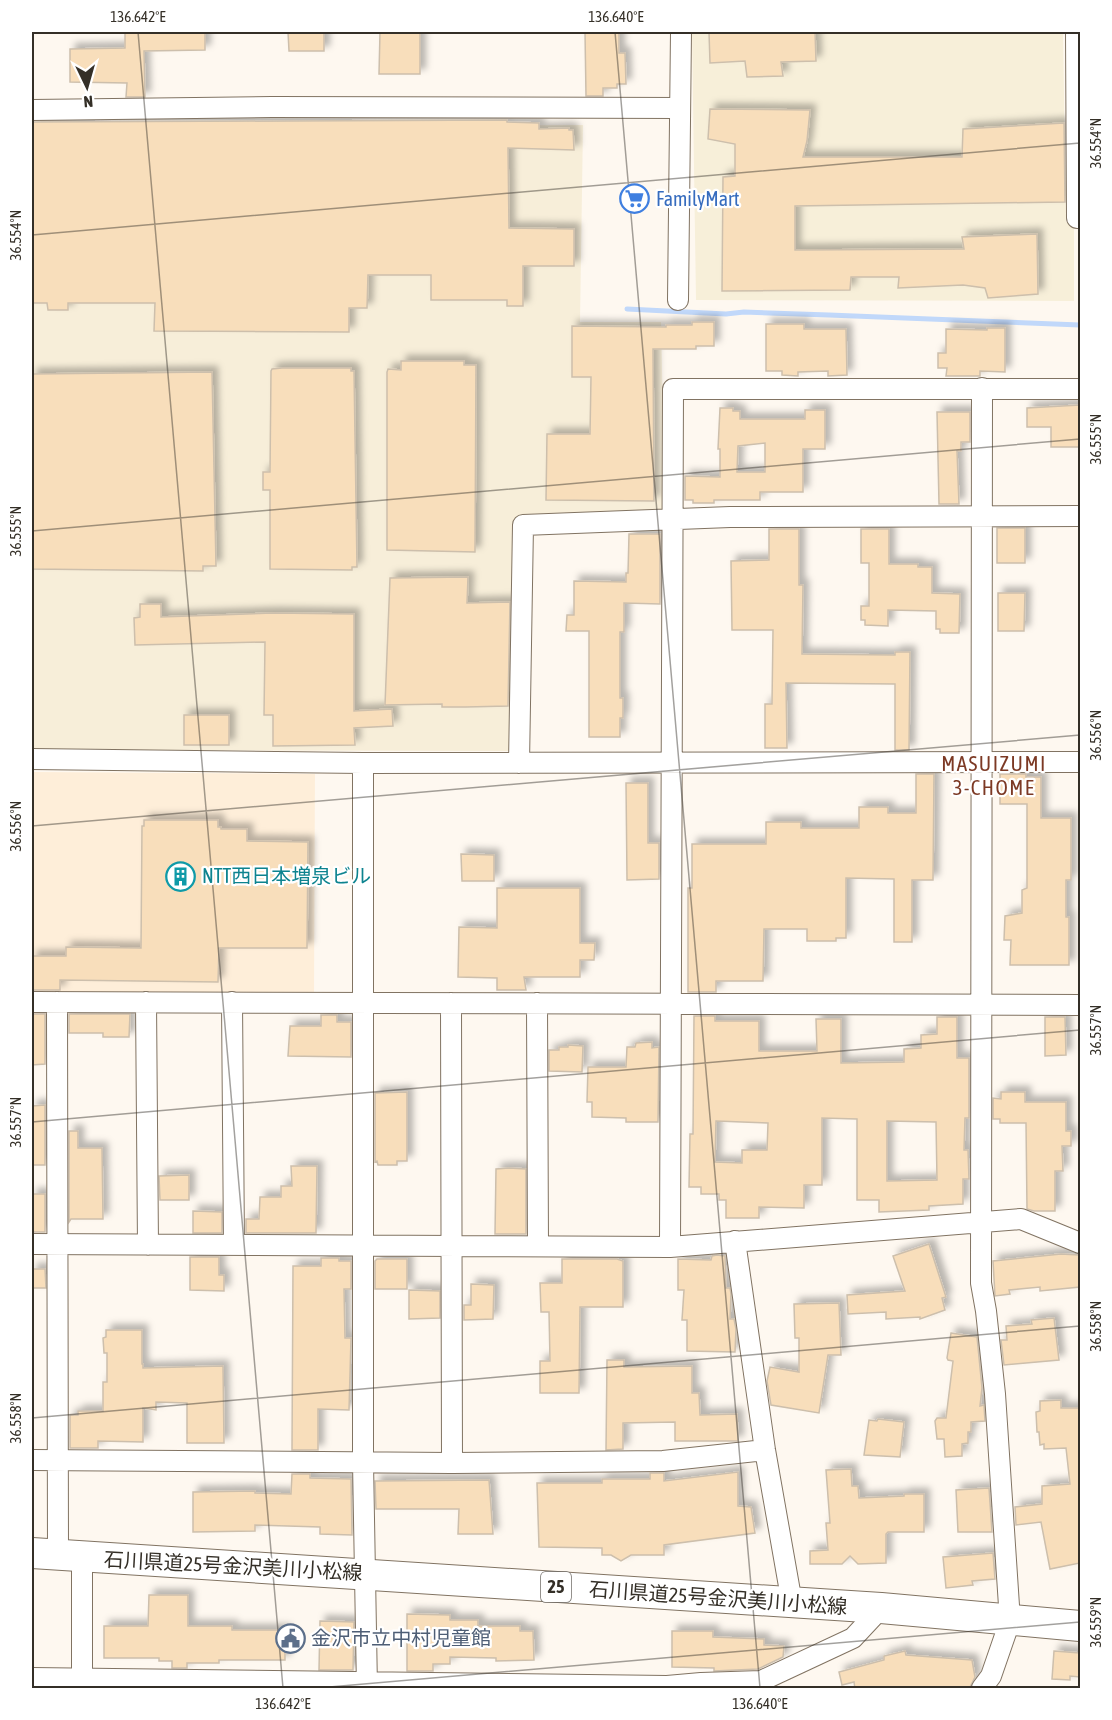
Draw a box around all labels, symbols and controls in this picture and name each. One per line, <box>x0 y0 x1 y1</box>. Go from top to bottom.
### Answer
text: 136.642°E <box>110 8 166 25</box>
text: 136.640°E <box>588 8 644 25</box>
north arrow <box>57 57 117 117</box>
text: N <box>83 93 94 111</box>
text: 36.554°N <box>1087 118 1104 168</box>
supermarket icon: FamilyMart <box>619 183 651 215</box>
place label: FamilyMart <box>656 187 740 210</box>
text: 36.554°N <box>7 210 24 260</box>
text: 36.555°N <box>1087 414 1104 464</box>
text: 36.555°N <box>7 506 24 556</box>
text: 36.556°N <box>1087 710 1104 760</box>
district label: MASUIZUMI 3-CHOME <box>941 751 1047 799</box>
text: 36.556°N <box>7 801 24 851</box>
building icon: NTT西日本増泉ビル <box>165 860 197 892</box>
place label: NTT西日本増泉ビル <box>202 864 371 887</box>
text: 36.557°N <box>1087 1005 1104 1055</box>
text: 36.557°N <box>7 1097 24 1147</box>
text: 36.558°N <box>1087 1301 1104 1351</box>
text: 36.558°N <box>7 1393 24 1443</box>
street label: 石川県道25号金沢美川小松線 <box>103 1547 363 1584</box>
road number: 25 <box>541 1572 571 1602</box>
street label: 石川県道25号金沢美川小松線 <box>588 1577 848 1618</box>
text: 36.559°N <box>1087 1597 1104 1647</box>
public building icon: 金沢市立中村児童館 <box>274 1622 306 1654</box>
place label: 金沢市立中村児童館 <box>311 1626 491 1649</box>
text: 136.642°E <box>255 1695 311 1712</box>
text: 136.640°E <box>732 1695 788 1712</box>

